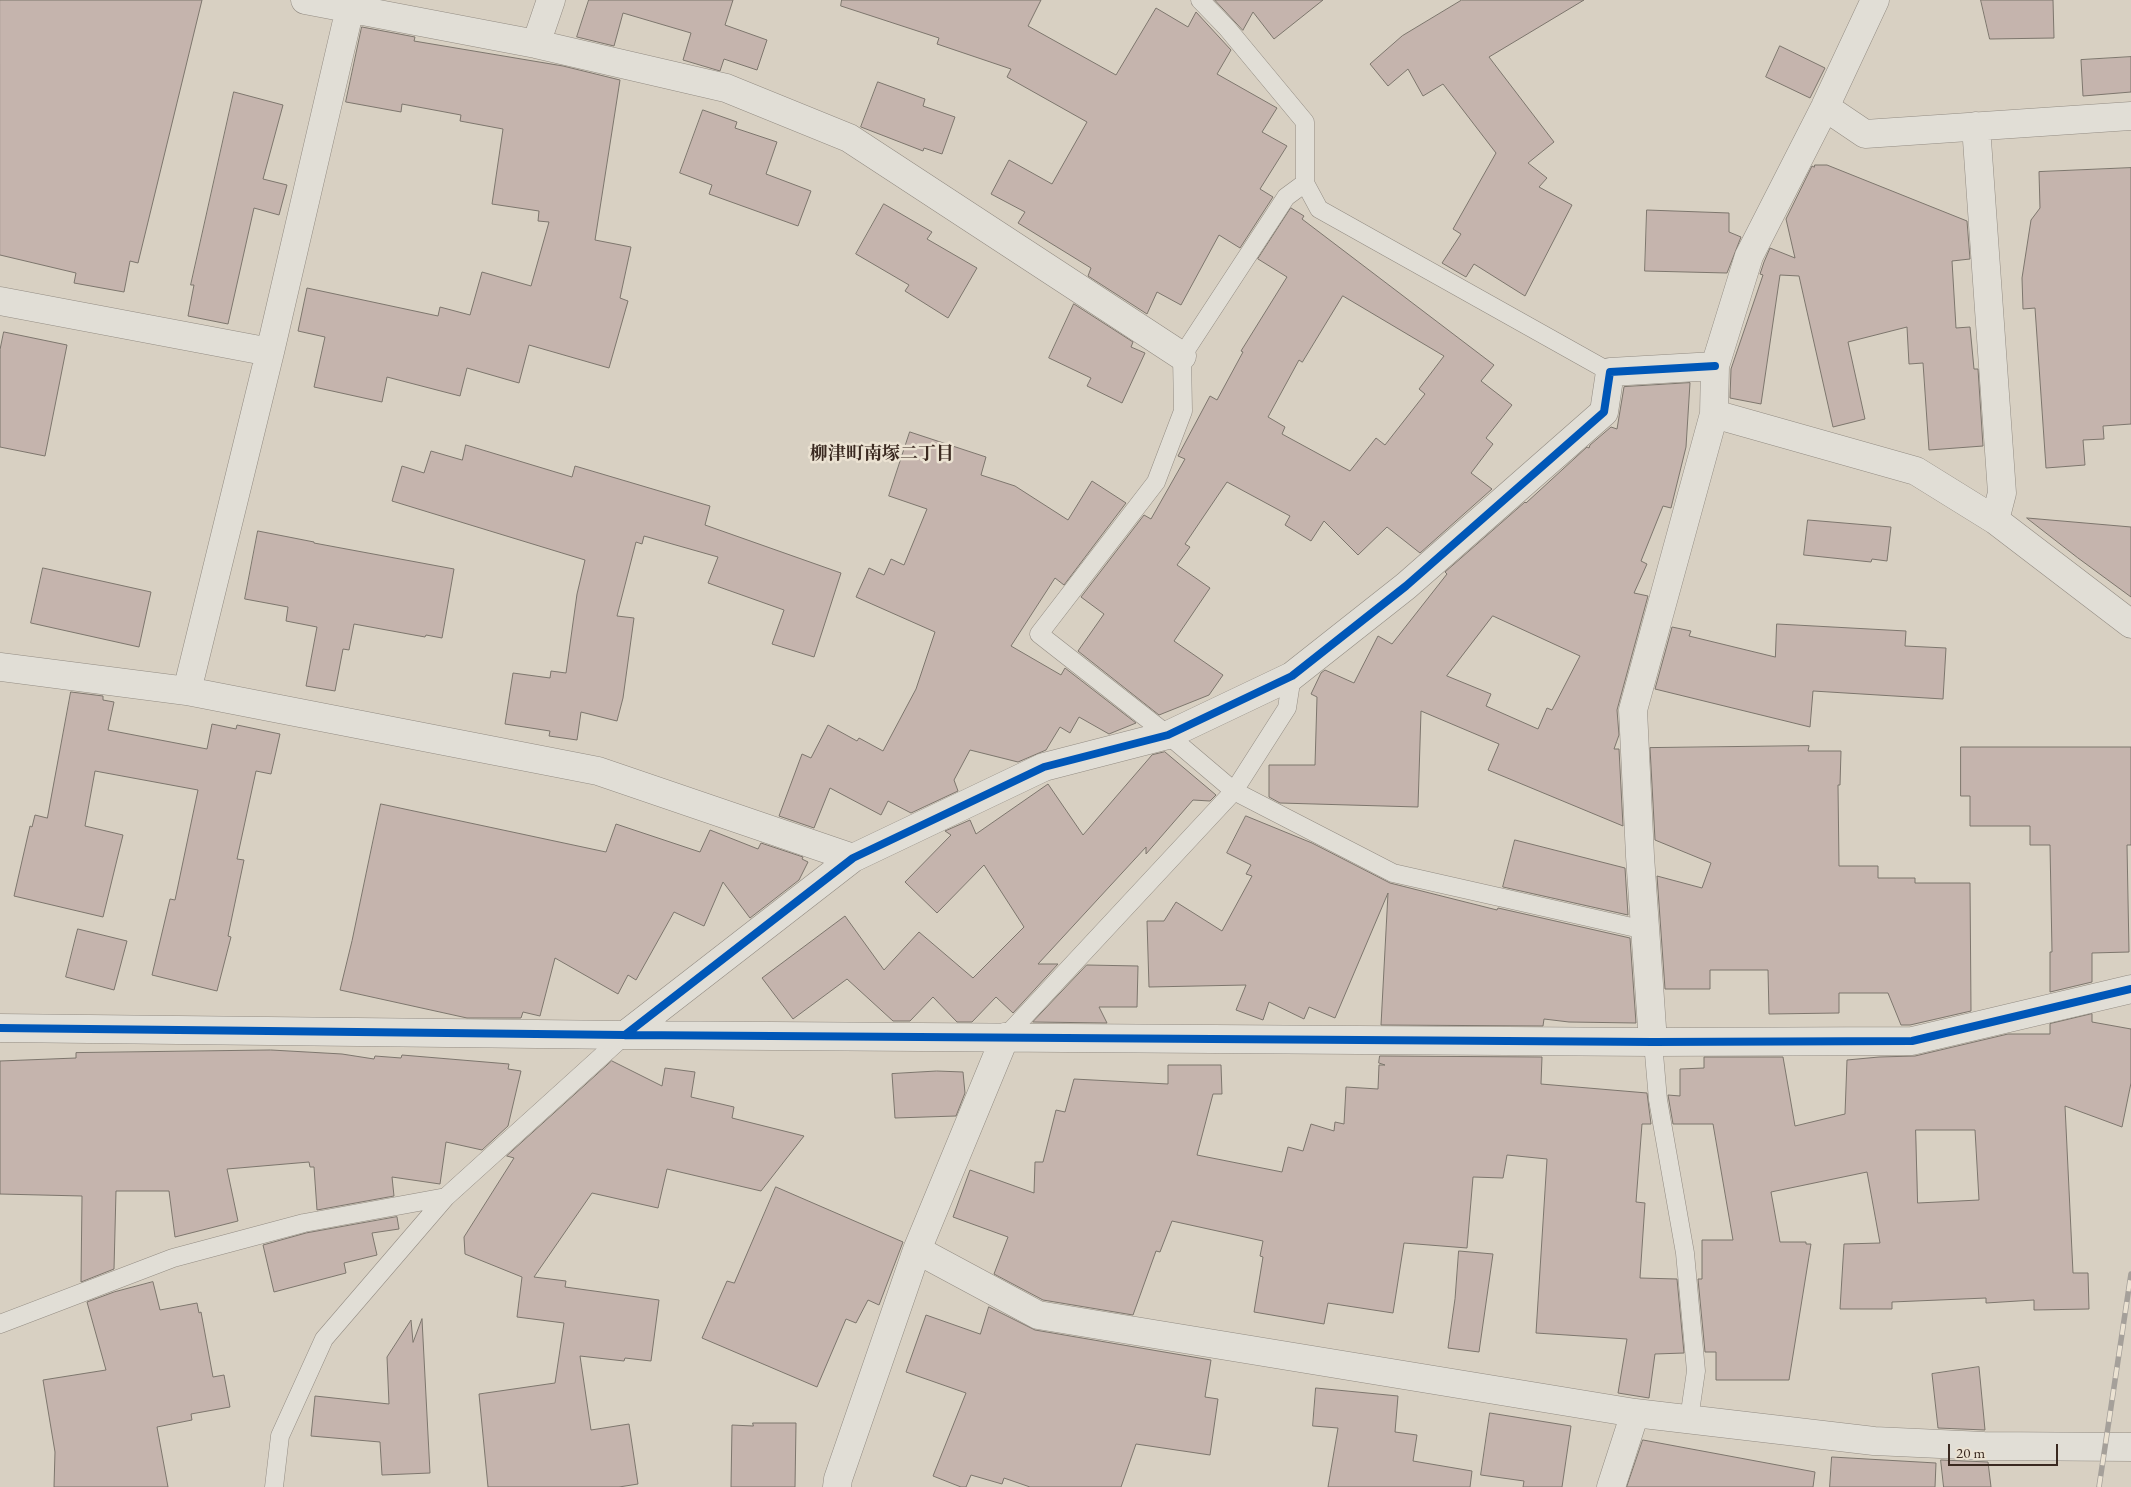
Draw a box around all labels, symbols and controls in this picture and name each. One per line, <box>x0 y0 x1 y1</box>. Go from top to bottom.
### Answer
district label: 柳津町南塚二丁目 <box>810 443 954 465</box>
scale bar <box>1951 1434 2061 1466</box>
text: 20 m <box>1956 1443 1985 1462</box>

